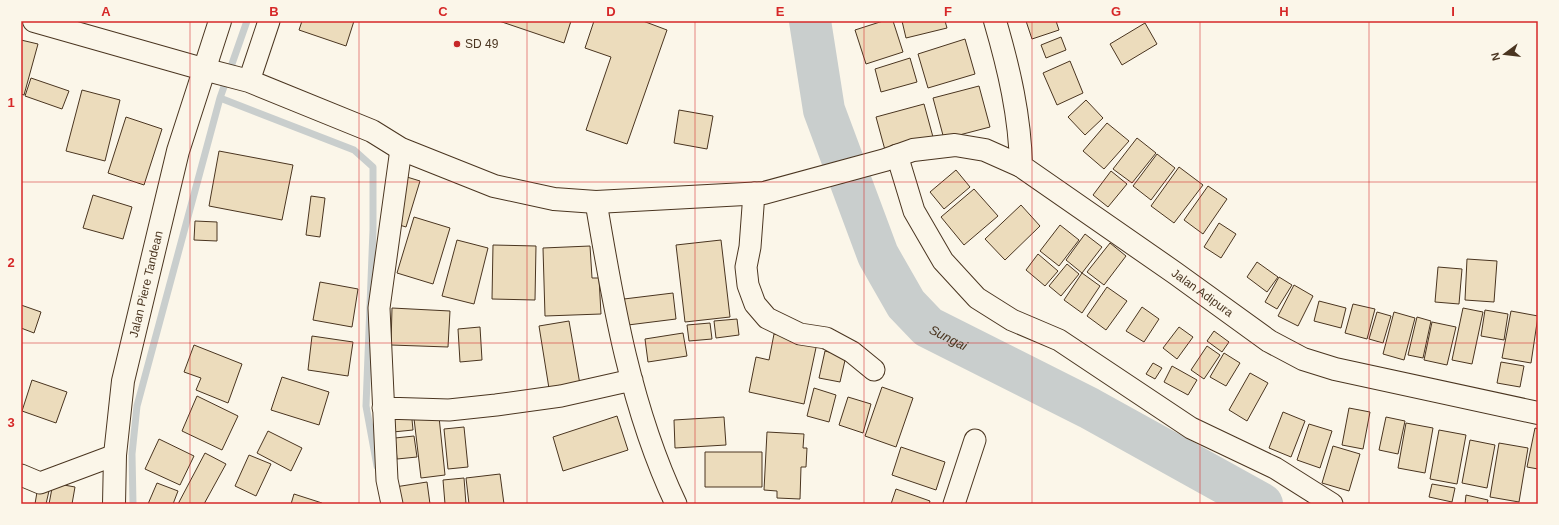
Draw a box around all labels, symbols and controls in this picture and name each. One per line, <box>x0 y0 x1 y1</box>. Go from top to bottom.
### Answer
text: A <box>101 4 111 19</box>
text: B <box>269 4 279 19</box>
text: C <box>438 4 448 19</box>
text: D <box>606 4 616 19</box>
text: E <box>776 4 785 19</box>
text: F <box>944 4 952 19</box>
text: G <box>1111 4 1121 19</box>
text: H <box>1279 4 1289 19</box>
text: I <box>1451 4 1455 19</box>
north arrow <box>1485 34 1525 74</box>
place label: SD 49 <box>465 37 499 51</box>
marker: SD 49 <box>452 39 462 49</box>
text: N <box>1489 51 1502 62</box>
text: 1 <box>7 95 15 110</box>
street label: Jalan Piere Tandean <box>127 229 166 339</box>
text: 2 <box>7 255 15 270</box>
street label: Jalan Adipura <box>1169 266 1236 320</box>
water label: Sungai <box>927 322 971 354</box>
text: 3 <box>7 415 15 430</box>

